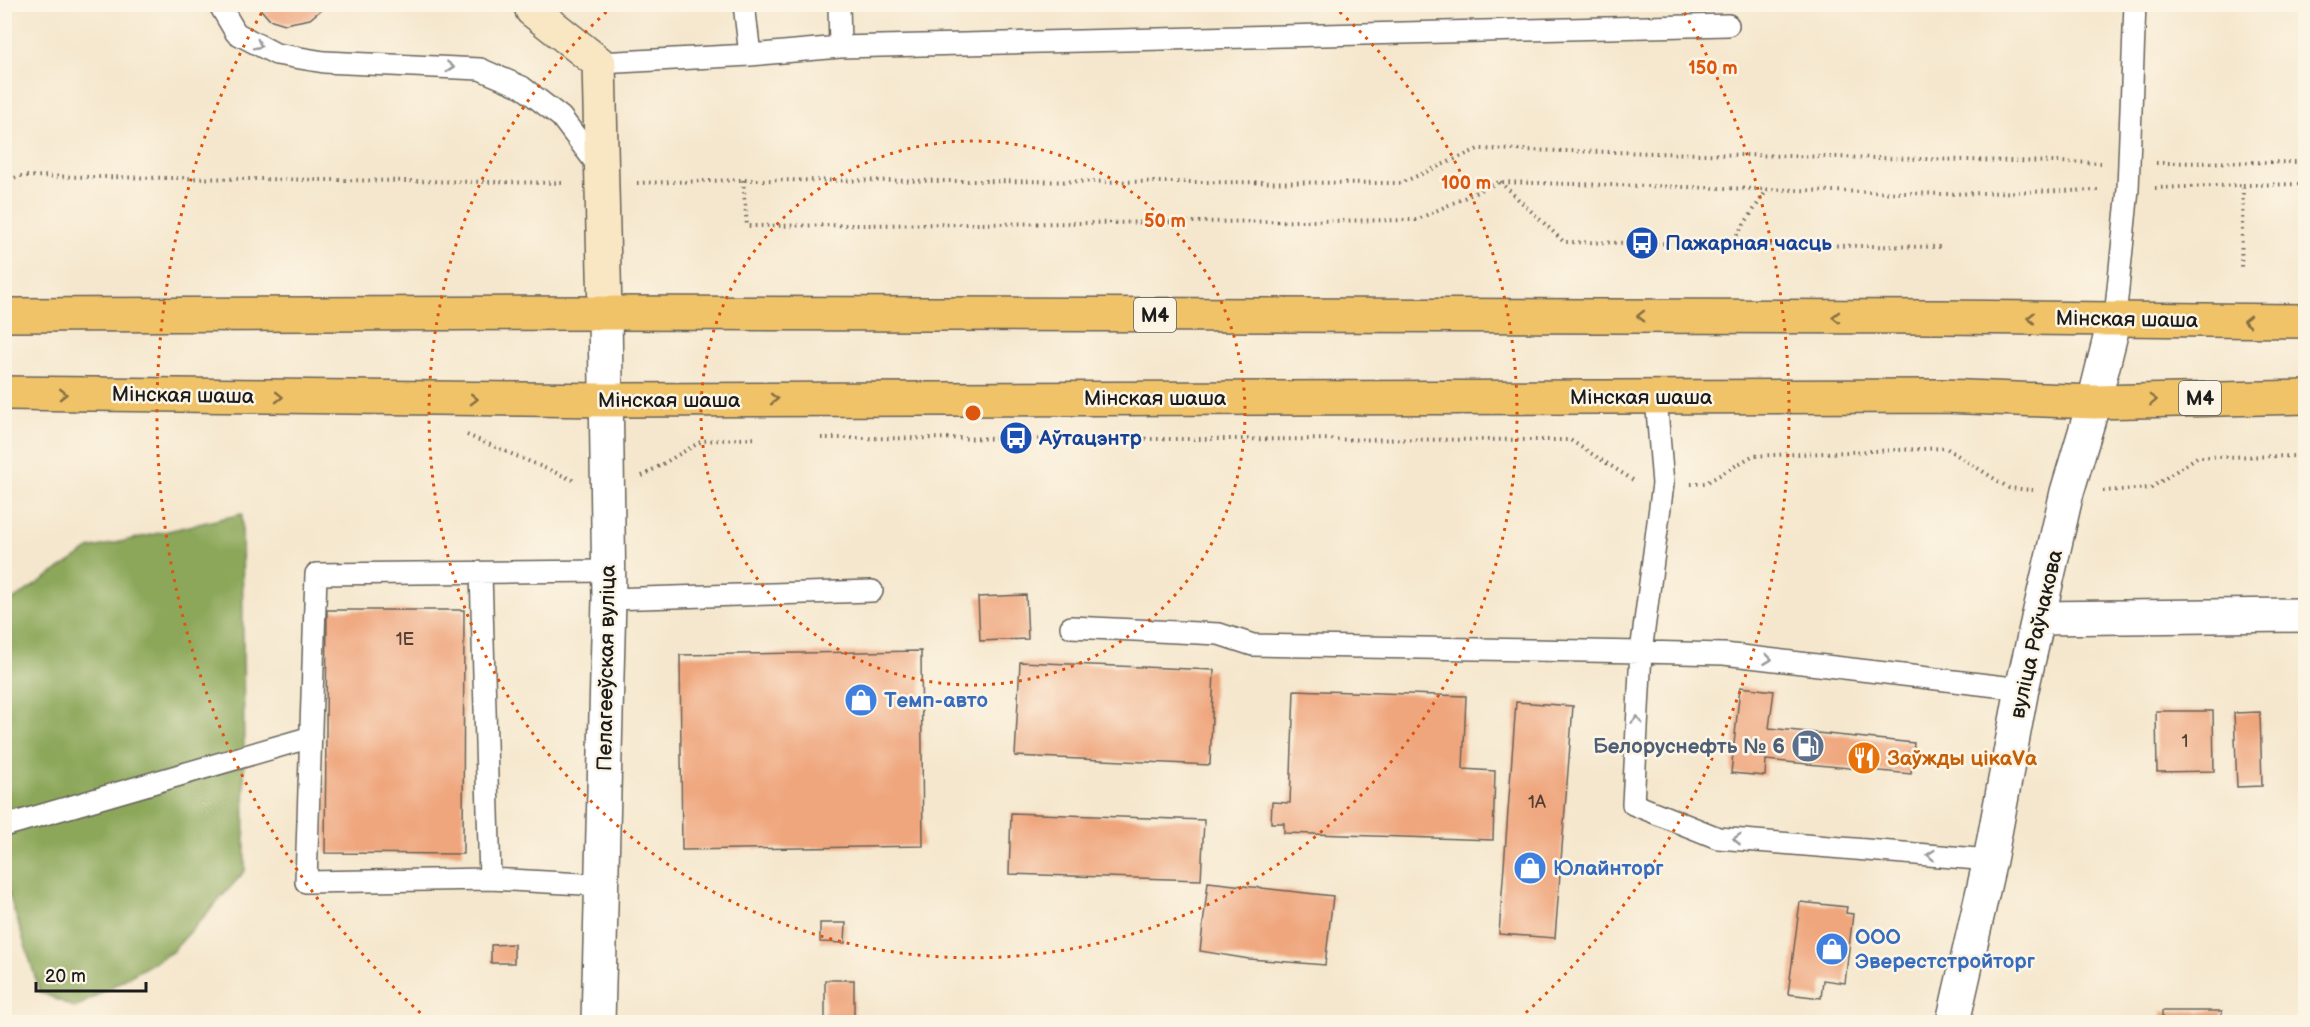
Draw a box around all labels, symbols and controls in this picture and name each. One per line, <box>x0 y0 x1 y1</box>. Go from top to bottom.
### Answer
one-way arrow <box>251 38 262 49</box>
text: 150 m <box>1688 58 1738 79</box>
one-way arrow <box>445 61 454 74</box>
text: 100 m <box>1441 173 1491 194</box>
text: 50 m <box>1144 211 1186 232</box>
bus stop icon: Пажарная часць <box>1624 225 1660 261</box>
place label: Пажарная часць <box>1665 231 1832 256</box>
road number: М4 <box>1134 298 1176 332</box>
street label: Мінская шаша <box>2055 306 2199 333</box>
one-way arrow <box>1637 310 1646 322</box>
one-way arrow <box>1832 311 1841 323</box>
one-way arrow <box>2027 311 2036 324</box>
one-way arrow <box>2243 315 2252 327</box>
road number: М4 <box>2179 381 2221 415</box>
street label: Мінская шаша <box>111 382 255 409</box>
street label: Мінская шаша <box>1570 385 1713 410</box>
street label: Мінская шаша <box>1084 386 1227 411</box>
one-way arrow <box>58 388 67 400</box>
street label: Мінская шаша <box>598 388 741 413</box>
one-way arrow <box>274 390 283 403</box>
one-way arrow <box>469 393 478 405</box>
one-way arrow <box>769 393 778 405</box>
one-way arrow <box>2148 394 2157 406</box>
centre of rings <box>963 403 983 423</box>
bus stop icon: Аўтацэнтр <box>998 420 1034 456</box>
place label: Аўтацэнтр <box>1038 426 1143 451</box>
street label: вуліца Раўчакова <box>2005 547 2068 721</box>
street label: Пелагееўская вуліца <box>592 564 621 771</box>
house number: 1Е <box>396 629 414 650</box>
one-way arrow <box>1764 652 1773 665</box>
shop icon: Темп-авто <box>843 682 879 718</box>
place label: Темп-авто <box>884 688 988 713</box>
one-way arrow <box>1631 715 1644 724</box>
fuel station icon: Белоруснефть № 6 <box>1790 728 1826 764</box>
house number: 1 <box>2182 731 2188 752</box>
place label: Белоруснефть № 6 <box>1593 734 1785 759</box>
restaurant icon: Заўжды цікаVа <box>1846 740 1882 776</box>
place label: Заўжды цікаVа <box>1887 746 2038 771</box>
house number: 1А <box>1528 792 1546 813</box>
one-way arrow <box>1732 833 1741 846</box>
one-way arrow <box>1927 849 1936 862</box>
shop icon: Юлайнторг <box>1512 850 1548 886</box>
place label: Юлайнторг <box>1553 856 1664 881</box>
place label: ООО Эверестстройторг <box>1855 925 2036 974</box>
shop icon: ООО Эверестстройторг <box>1814 931 1850 967</box>
scale bar <box>36 955 146 993</box>
text: 20 m <box>45 966 86 987</box>

